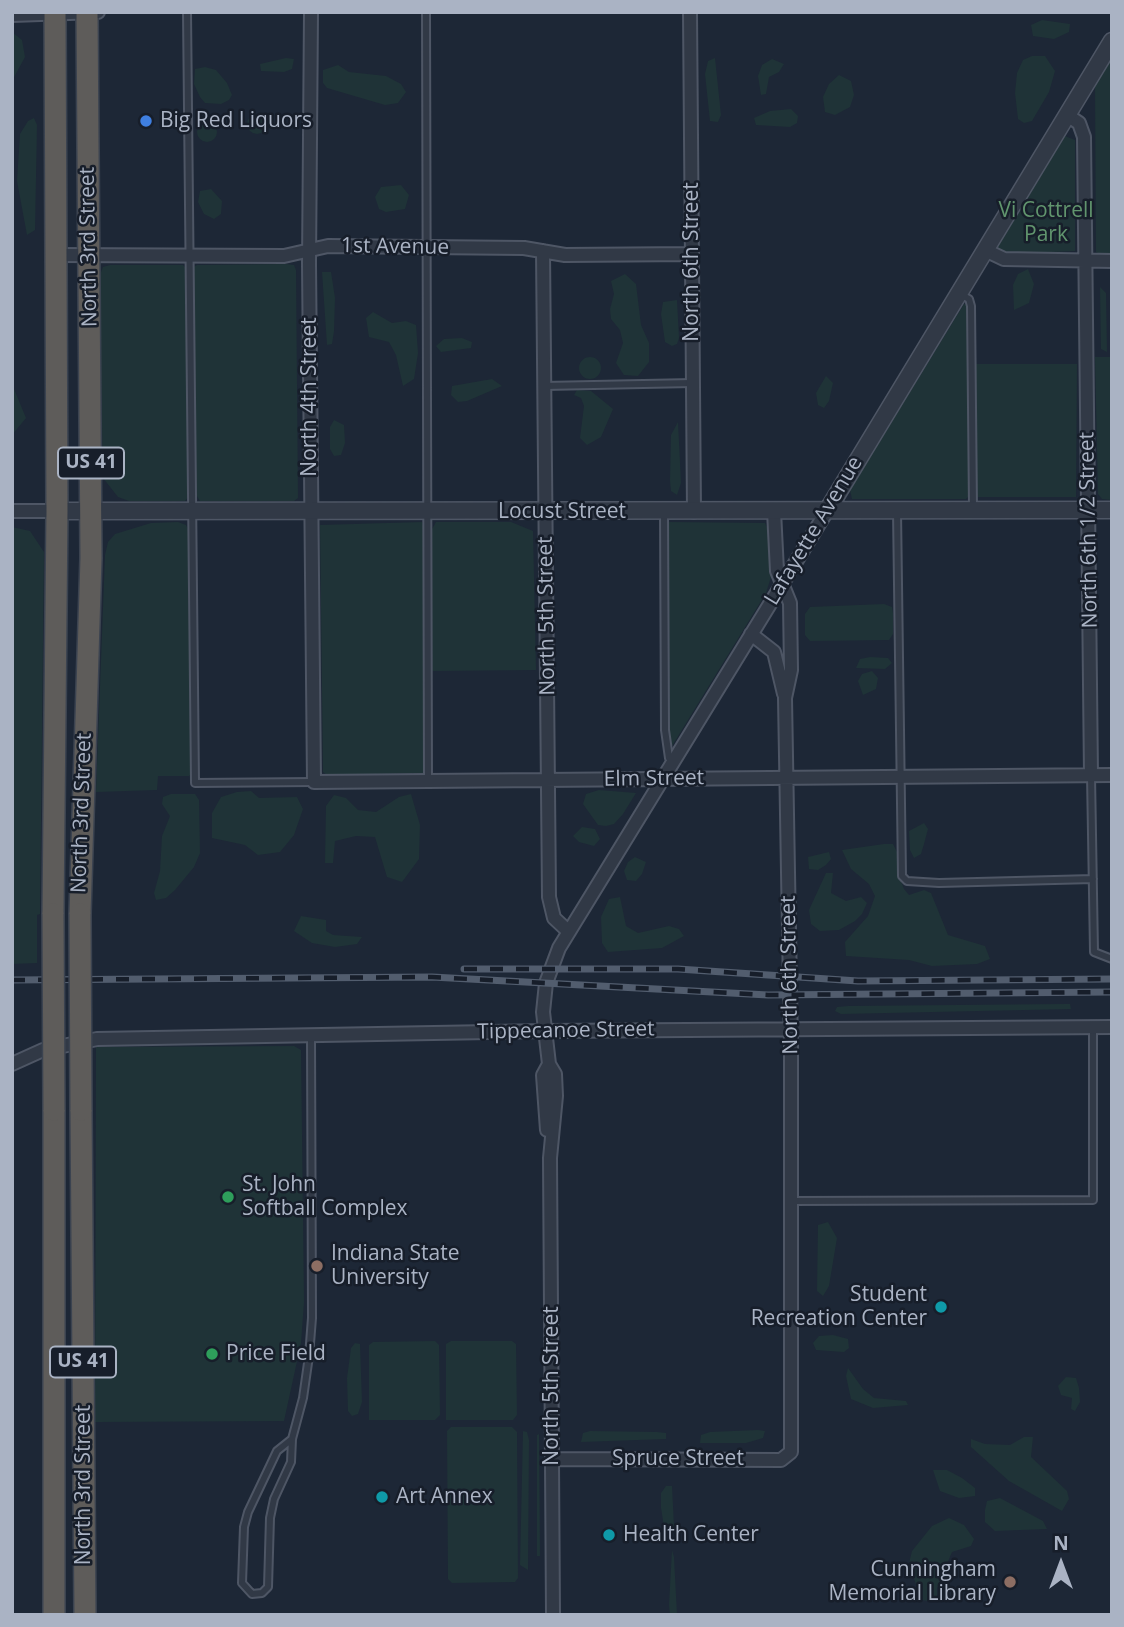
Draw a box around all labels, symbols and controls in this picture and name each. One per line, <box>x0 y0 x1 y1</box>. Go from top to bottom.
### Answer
place label: Big Red Liquors <box>160 108 312 134</box>
marker: Big Red Liquors <box>138 113 154 129</box>
street label: North 3rd Street <box>75 167 103 327</box>
street label: North 6th Street <box>679 182 705 342</box>
park label: Vi Cottrell Park <box>998 198 1094 248</box>
street label: 1st Avenue <box>341 233 449 261</box>
street label: North 4th Street <box>297 317 323 477</box>
street label: North 6th 1/2 Street <box>1075 432 1103 628</box>
road number: US 41 <box>58 447 124 478</box>
street label: Lafayette Avenue <box>760 452 868 610</box>
street label: Locust Street <box>498 499 626 525</box>
street label: North 5th Street <box>533 536 561 696</box>
street label: North 3rd Street <box>67 732 97 894</box>
street label: Elm Street <box>604 766 704 792</box>
street label: North 6th Street <box>776 895 804 1055</box>
street label: Tippecanoe Street <box>477 1017 655 1045</box>
place label: St. John Softball Complex <box>242 1172 408 1222</box>
marker: St. John Softball Complex <box>220 1189 236 1205</box>
place label: Indiana State University <box>331 1241 460 1291</box>
marker: Indiana State University <box>309 1258 325 1274</box>
place label: Student Recreation Center <box>751 1282 927 1332</box>
marker: Student Recreation Center <box>933 1299 949 1315</box>
street label: North 5th Street <box>539 1306 565 1466</box>
place label: Price Field <box>226 1341 326 1367</box>
road number: US 41 <box>50 1346 116 1378</box>
marker: Price Field <box>204 1346 220 1362</box>
street label: North 3rd Street <box>71 1405 97 1565</box>
street label: Spruce Street <box>612 1446 744 1472</box>
place label: Art Annex <box>396 1484 493 1510</box>
marker: Art Annex <box>374 1489 390 1505</box>
place label: Health Center <box>623 1522 759 1548</box>
marker: Health Center <box>601 1527 617 1543</box>
north arrow <box>1026 1529 1096 1599</box>
text: N <box>1053 1530 1069 1556</box>
place label: Cunningham Memorial Library <box>828 1557 996 1607</box>
marker: Cunningham Memorial Library <box>1002 1574 1018 1590</box>

